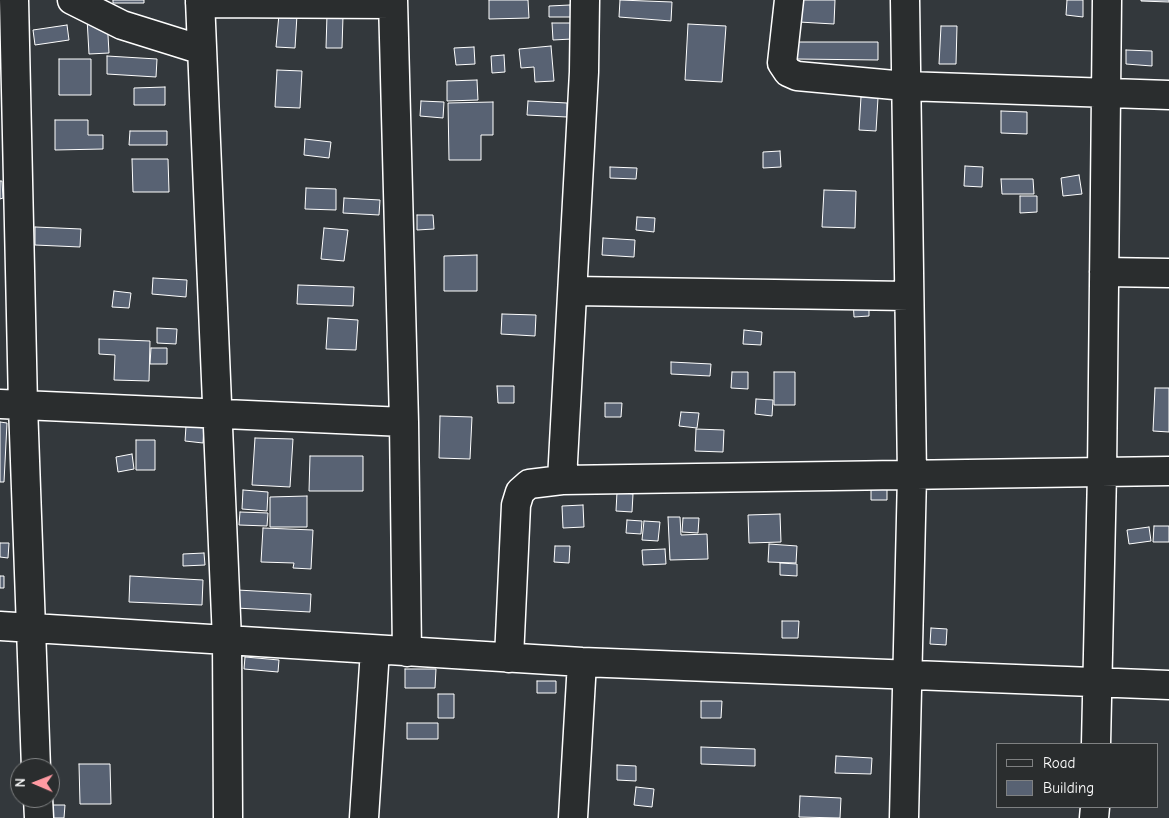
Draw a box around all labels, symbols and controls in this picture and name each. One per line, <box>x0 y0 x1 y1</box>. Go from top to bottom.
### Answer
legend <box>996 743 1159 808</box>
text: Road <box>1043 754 1075 772</box>
north arrow <box>10 758 60 808</box>
text: N <box>12 778 29 787</box>
text: Building <box>1043 779 1094 797</box>

